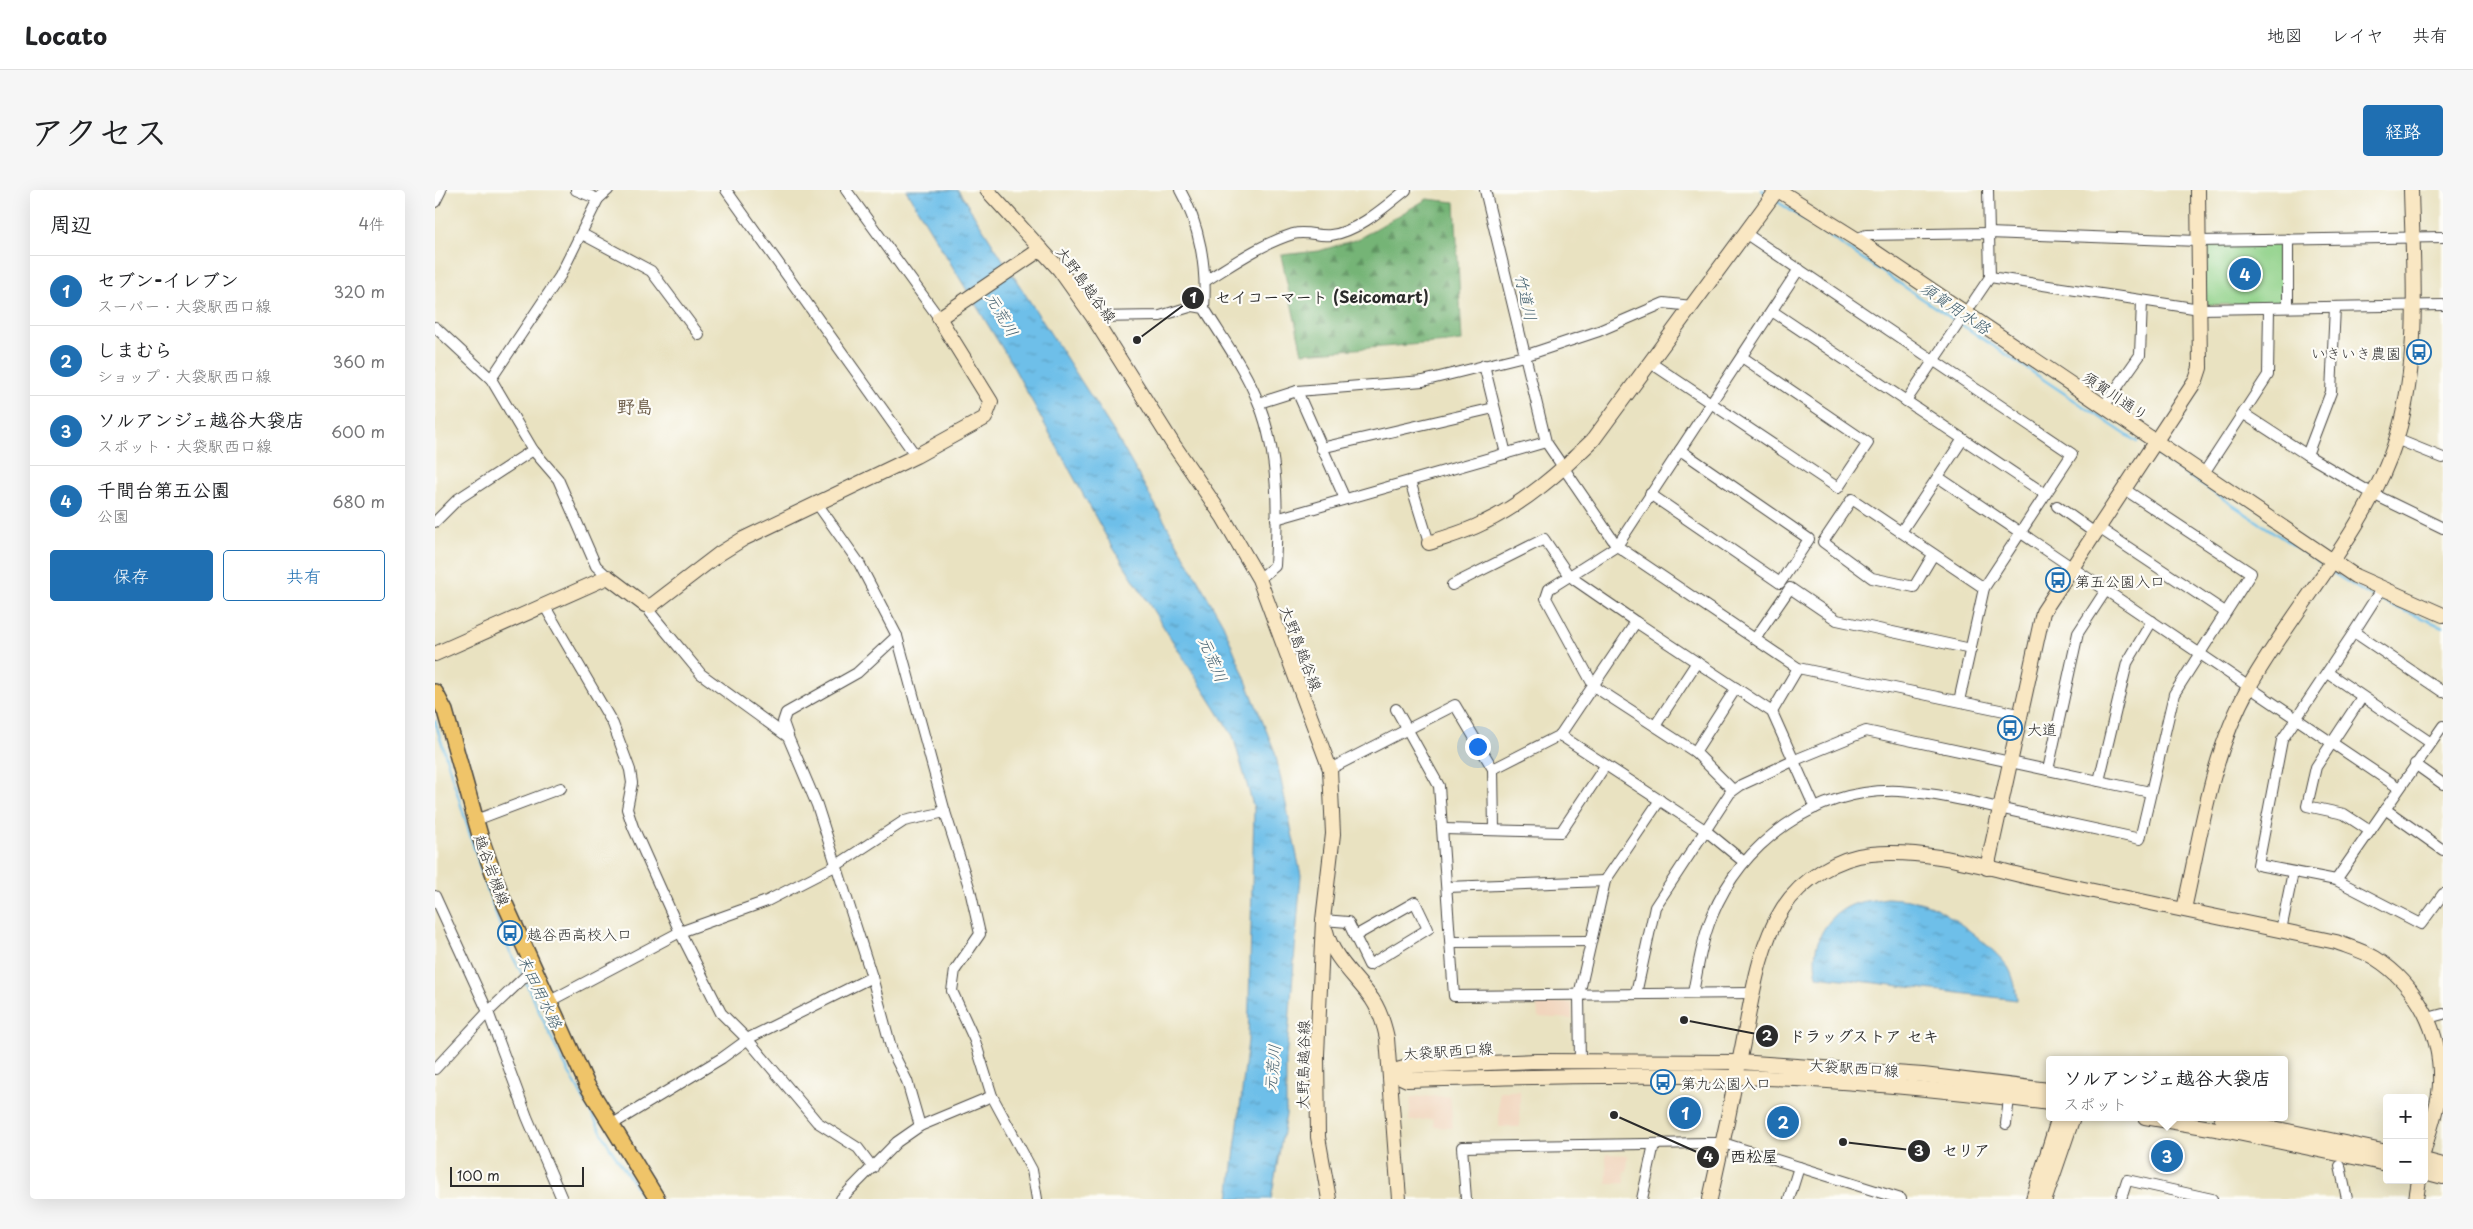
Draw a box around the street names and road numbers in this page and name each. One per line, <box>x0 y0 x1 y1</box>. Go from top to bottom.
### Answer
street label: 大野島越谷線 <box>1051 241 1123 327</box>
street label: 須賀川通り <box>2078 364 2154 426</box>
street label: 大野島越谷線 <box>1275 602 1329 694</box>
street label: 越谷岩槻線 <box>469 831 517 909</box>
street label: 大野島越谷線 <box>1290 1020 1314 1110</box>
street label: 大袋駅西口線 <box>1402 1035 1494 1065</box>
street label: 大袋駅西口線 <box>1808 1052 1900 1082</box>

